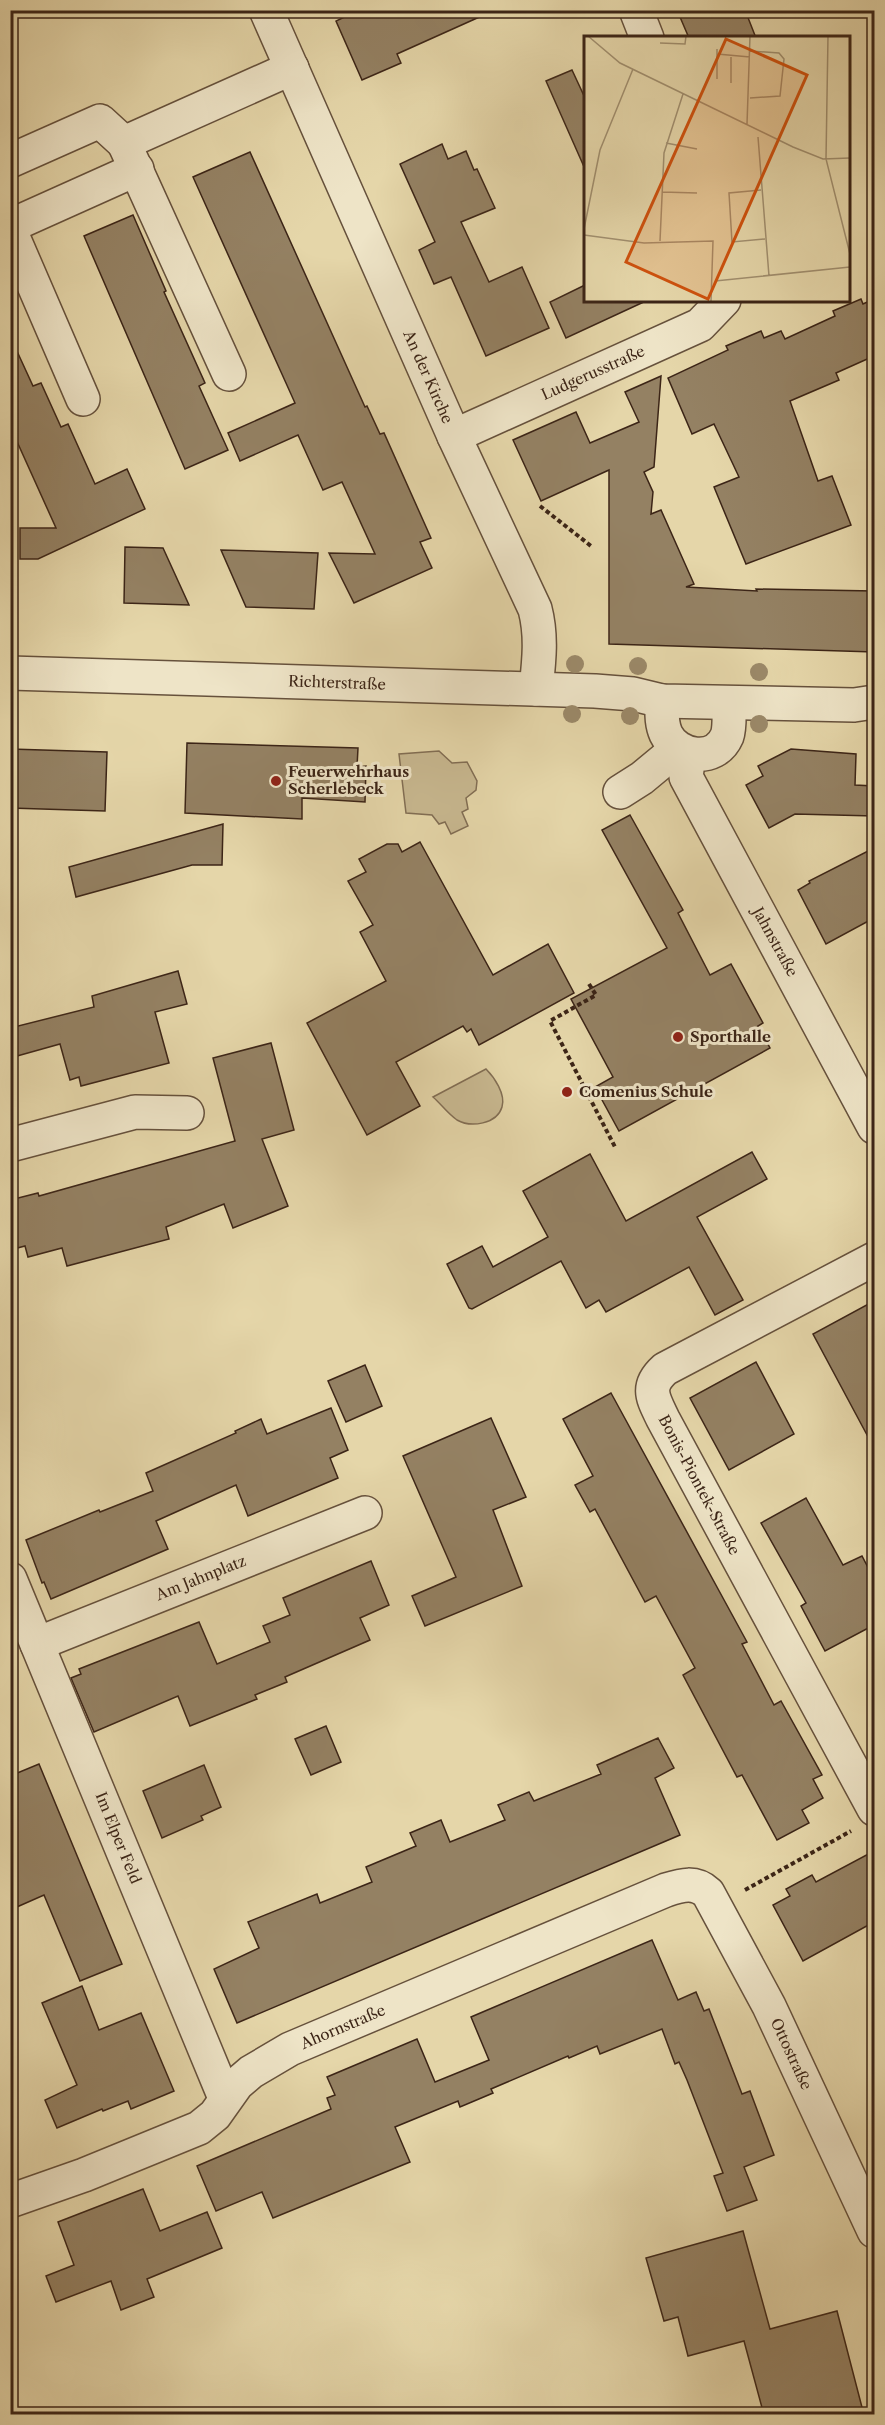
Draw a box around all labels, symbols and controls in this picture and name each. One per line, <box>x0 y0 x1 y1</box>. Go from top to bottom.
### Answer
inset map <box>584 36 849 302</box>
street label: An der Kirche <box>399 326 457 426</box>
street label: Ludgerusstraße <box>538 341 647 404</box>
street label: Richterstraße <box>288 671 386 694</box>
place label: Feuerwehrhaus Scherlebeck <box>288 762 409 798</box>
marker: Feuerwehrhaus Scherlebeck <box>269 774 283 788</box>
street label: Jahnstraße <box>748 902 802 980</box>
place label: Sporthalle <box>690 1027 771 1046</box>
marker: Sporthalle <box>671 1030 685 1044</box>
place label: Comenius Schule <box>579 1082 713 1101</box>
marker: Comenius Schule <box>560 1085 574 1099</box>
street label: Bonis-Piontek-Straße <box>654 1411 744 1558</box>
street label: Am Jahnplatz <box>152 1551 249 1605</box>
street label: Im Elper Feld <box>91 1789 145 1886</box>
street label: Ahornstraße <box>297 2000 388 2053</box>
street label: Ottostraße <box>767 2015 816 2093</box>

